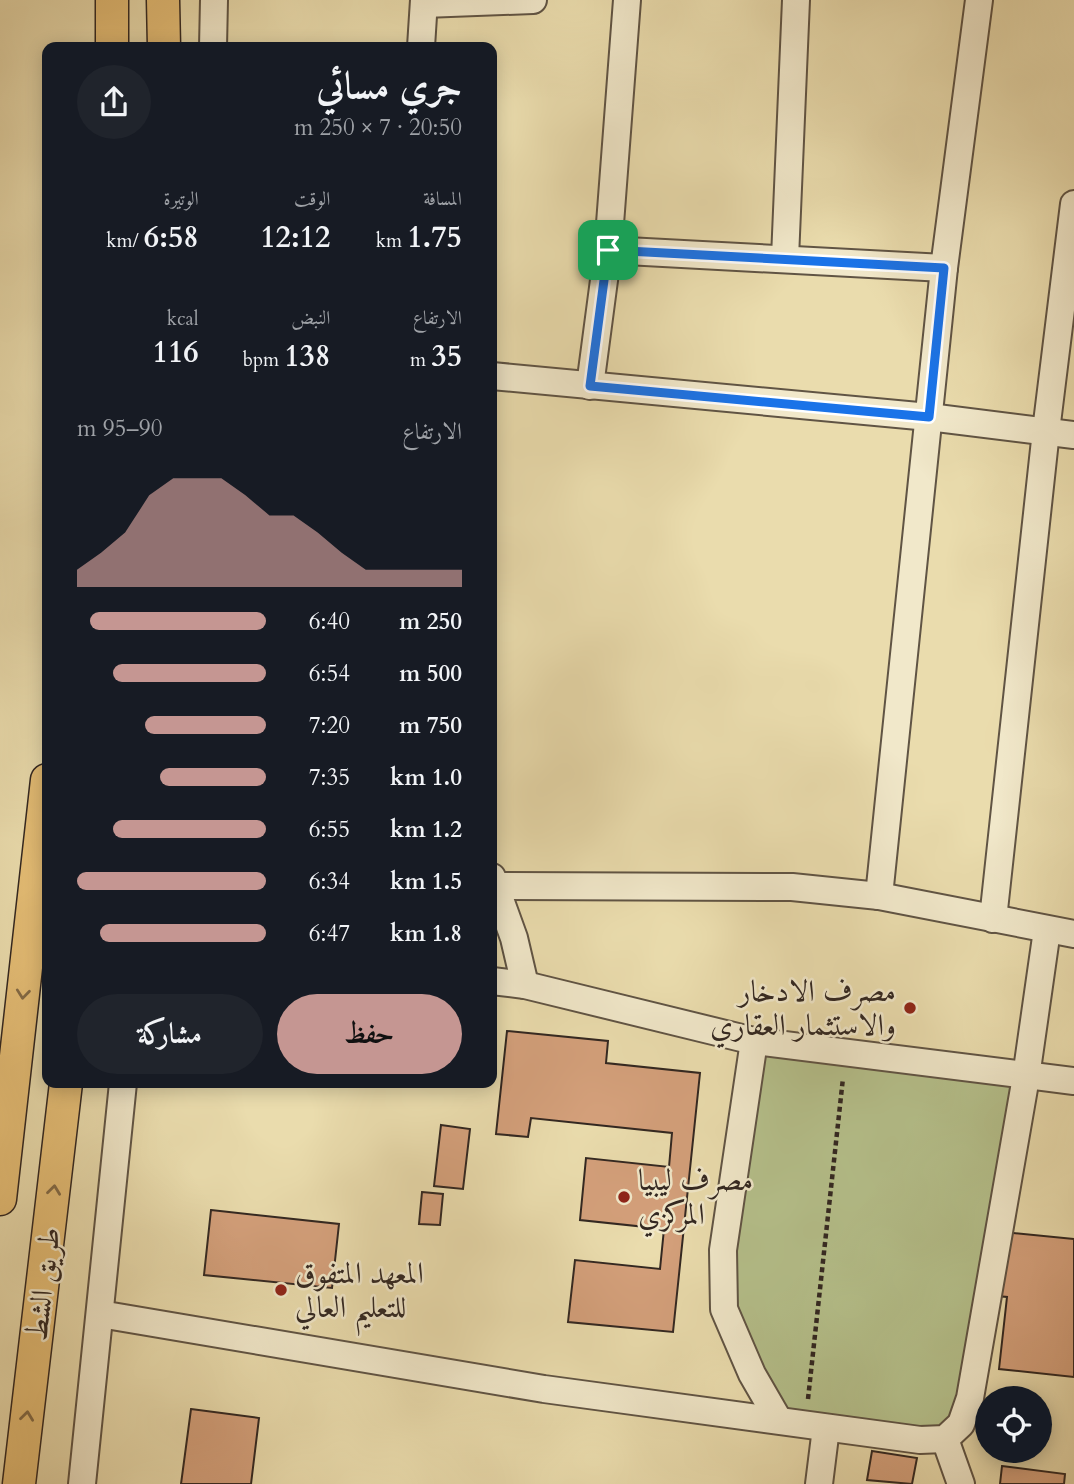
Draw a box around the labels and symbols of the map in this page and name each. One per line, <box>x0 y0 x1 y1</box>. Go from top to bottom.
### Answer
pin <box>578 220 638 280</box>
place label: مصرف الادخار والاستثمار العقاري <box>710 971 896 1049</box>
one-way arrow <box>16 988 31 999</box>
marker: مصرف الادخار والاستثمار العقاري <box>902 1000 918 1016</box>
place label: مصرف ليبيا المركزي <box>638 1160 753 1238</box>
one-way arrow <box>46 1184 61 1196</box>
marker: مصرف ليبيا المركزي <box>616 1189 632 1205</box>
street label: طريق الشط <box>16 1225 71 1343</box>
place label: المعهد المتفوق للتعليم العالي <box>295 1253 424 1336</box>
marker: المعهد المتفوق للتعليم العالي <box>273 1282 289 1298</box>
one-way arrow <box>20 1410 35 1422</box>

